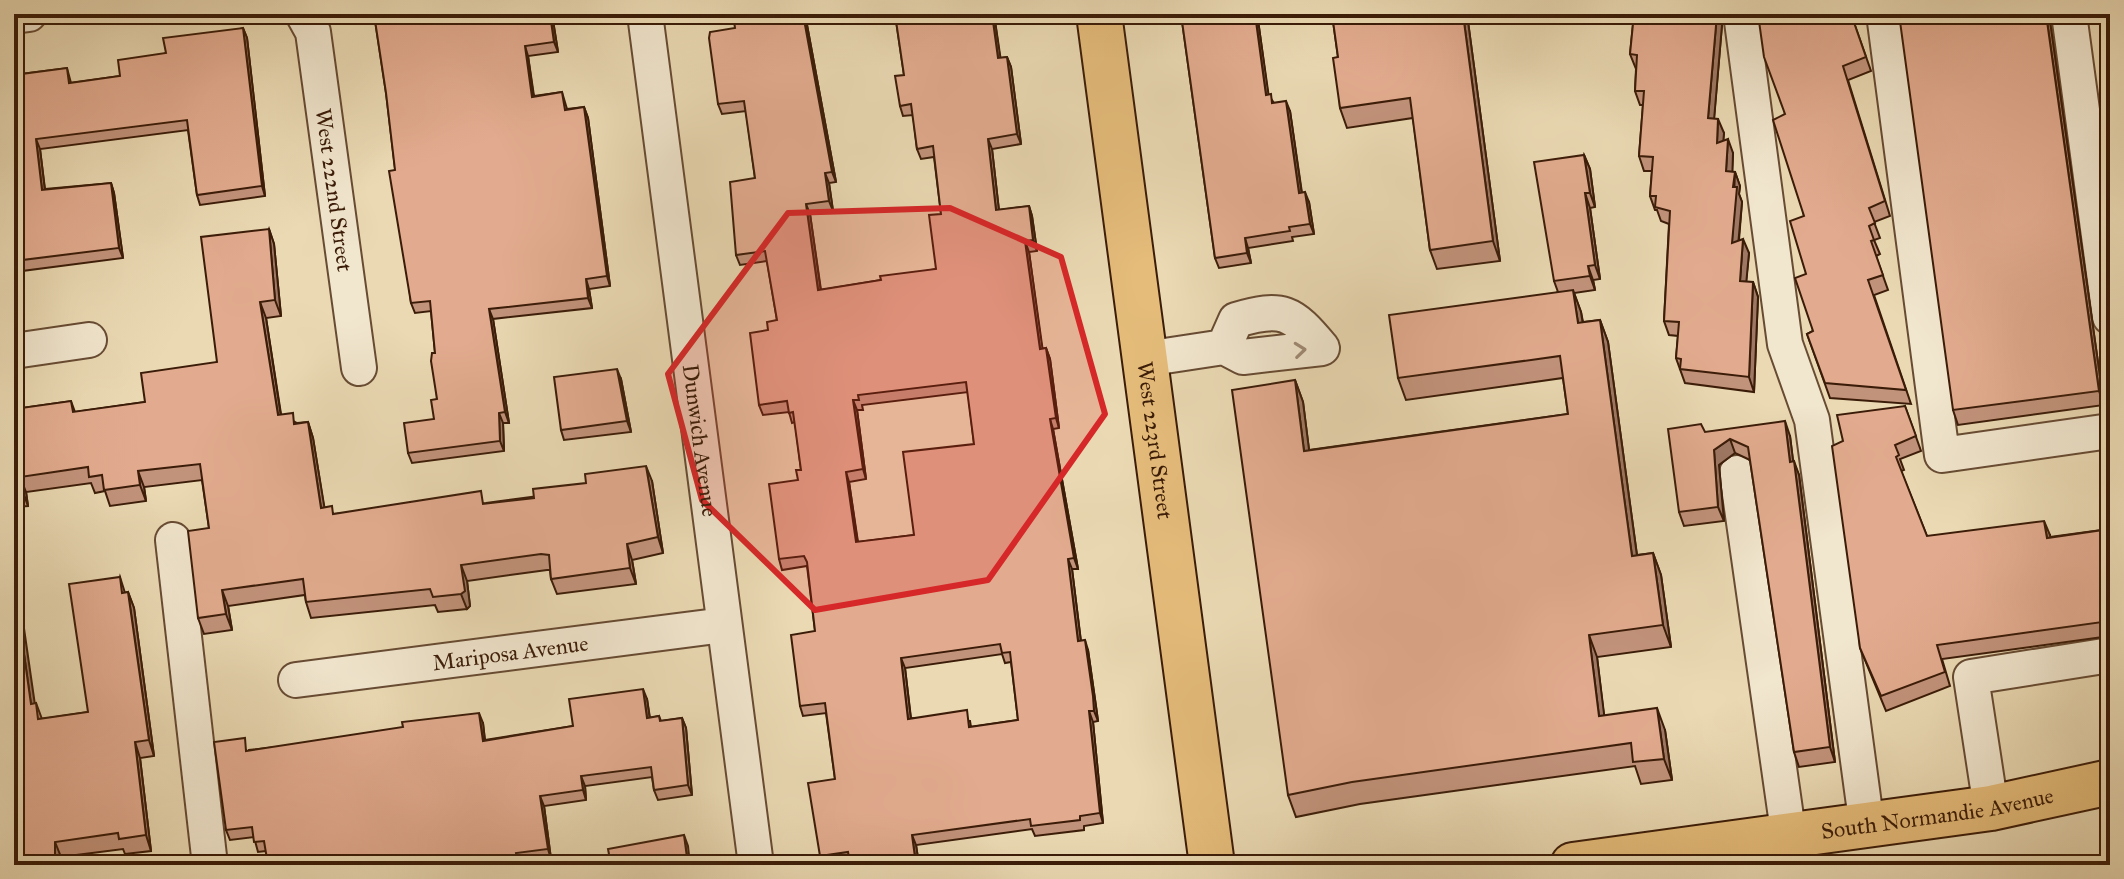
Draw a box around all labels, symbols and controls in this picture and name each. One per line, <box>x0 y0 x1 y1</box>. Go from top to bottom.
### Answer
street label: West 222nd Street <box>310 107 359 274</box>
one-way arrow <box>1293 342 1306 359</box>
street label: West 223rd Street <box>1131 360 1179 521</box>
street label: Dunwich Avenue <box>677 363 723 518</box>
street label: Mariposa Avenue <box>431 630 590 676</box>
street label: South Normandie Avenue <box>1820 782 2056 845</box>

